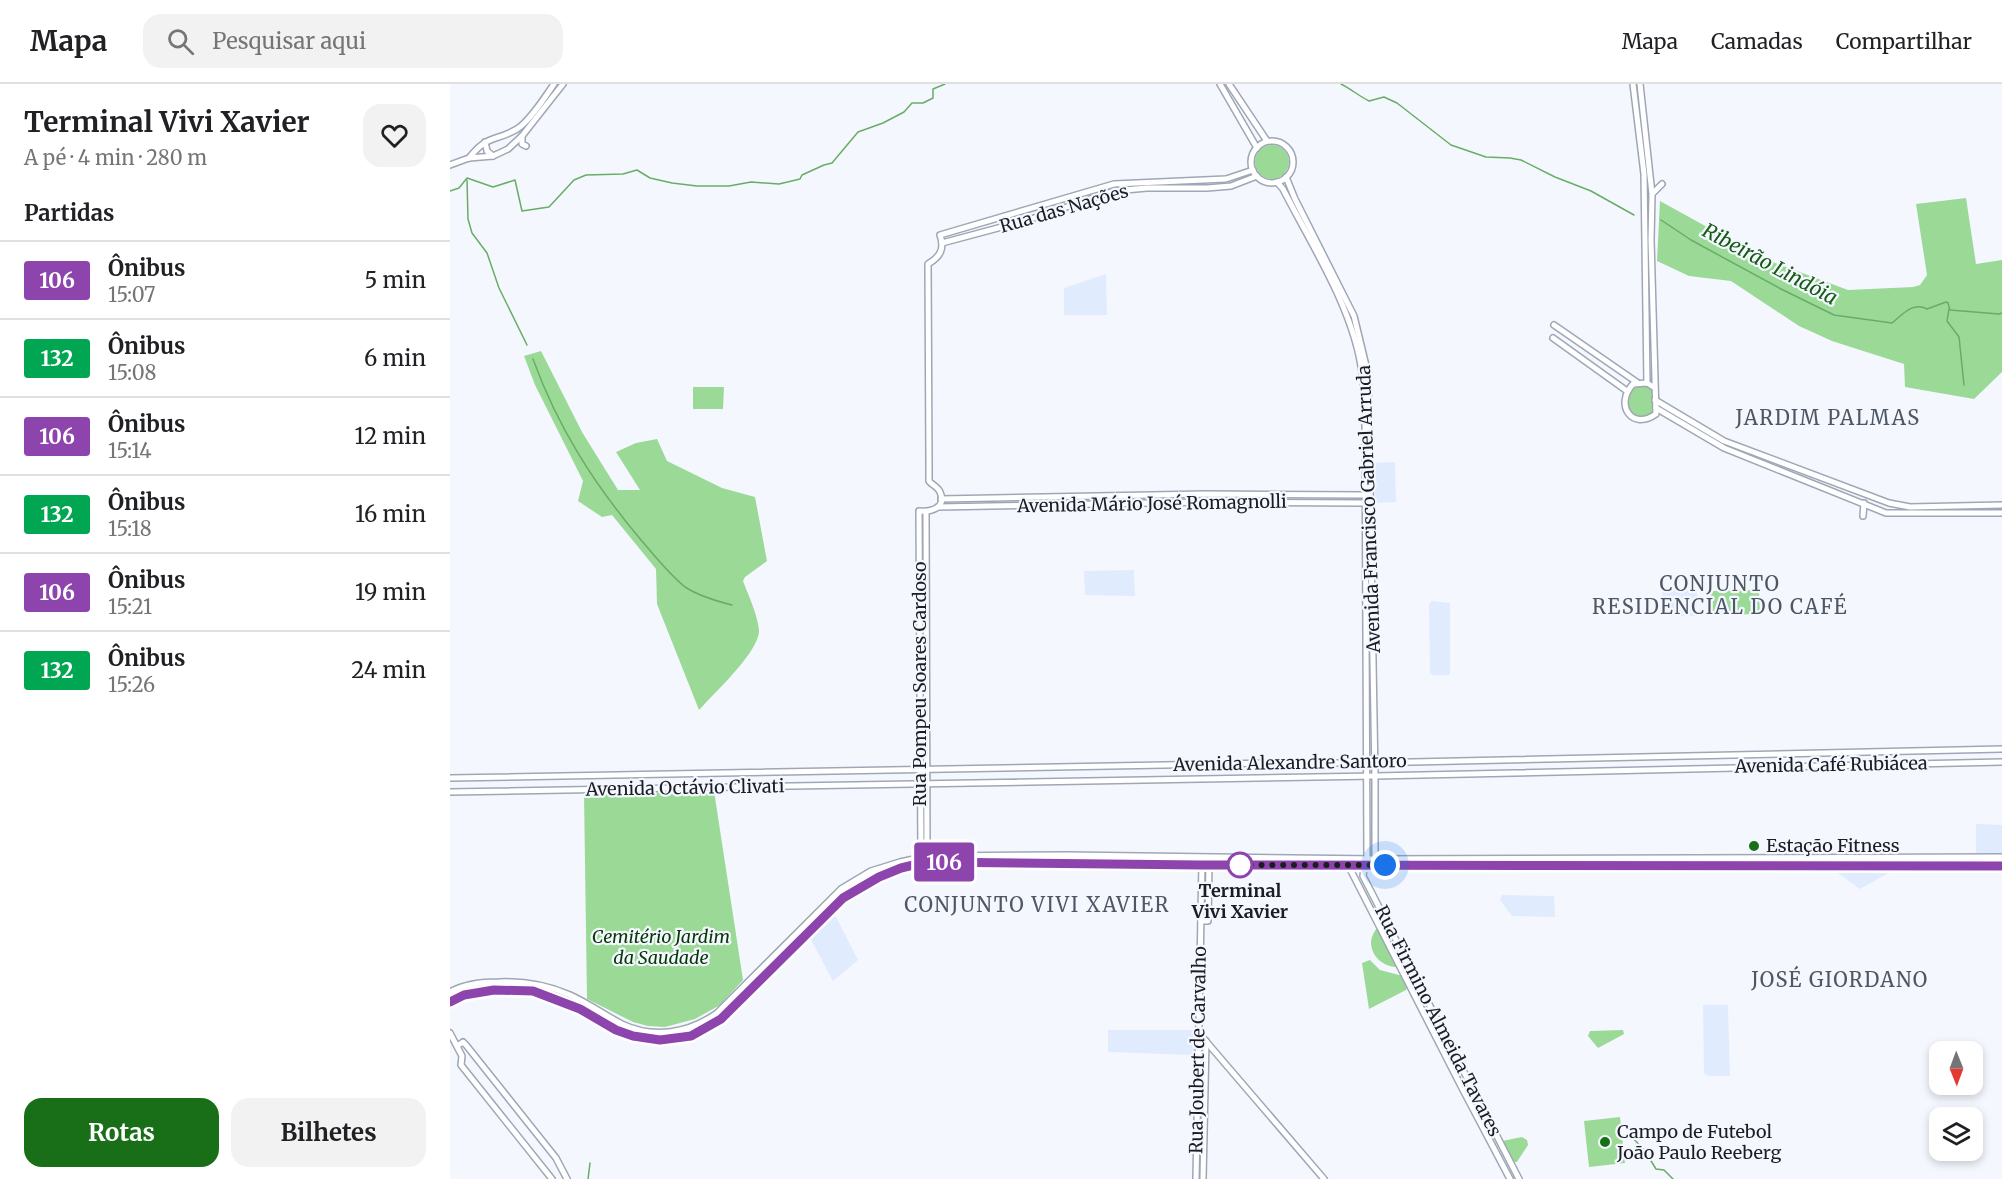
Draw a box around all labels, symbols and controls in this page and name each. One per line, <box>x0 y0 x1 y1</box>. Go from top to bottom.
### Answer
search box <box>143 14 563 68</box>
text: Mapa <box>30 23 107 59</box>
icon: search <box>164 25 197 58</box>
text: Pesquisar aqui <box>212 27 366 55</box>
text: Mapa <box>1622 28 1678 55</box>
text: Camadas <box>1711 28 1803 55</box>
text: Compartilhar <box>1836 28 1972 55</box>
text: Terminal Vivi Xavier <box>24 104 309 140</box>
button: heart <box>363 104 426 167</box>
text: A pé · 4 min · 280 m <box>24 145 207 170</box>
street label: Rua das Nações <box>997 179 1131 238</box>
text: Partidas <box>24 199 114 227</box>
water label: Ribeirão Lindóia <box>1698 217 1842 310</box>
text: Ônibus <box>108 254 185 282</box>
text: 5 min <box>364 266 426 294</box>
text: 106 <box>39 267 75 294</box>
text: 15:07 <box>108 282 156 307</box>
text: Ônibus <box>108 332 185 360</box>
text: 6 min <box>364 344 426 372</box>
text: 132 <box>40 345 74 372</box>
text: 15:08 <box>108 360 156 385</box>
street label: Avenida Francisco Gabriel Arruda <box>1352 364 1385 654</box>
district label: JARDIM PALMAS <box>1734 405 1921 430</box>
text: Ônibus <box>108 410 185 438</box>
text: 12 min <box>355 422 426 450</box>
text: 106 <box>39 423 75 450</box>
text: 15:14 <box>108 438 151 463</box>
text: Ônibus <box>108 488 185 516</box>
street label: Avenida Mário José Romagnolli <box>1016 490 1287 517</box>
text: 16 min <box>355 500 426 528</box>
text: 132 <box>40 501 74 528</box>
text: 15:18 <box>108 516 152 541</box>
street label: Rua Pompeu Soares Cardoso <box>908 562 931 806</box>
text: Ônibus <box>108 566 185 594</box>
district label: CONJUNTO RESIDENCIAL DO CAFÉ <box>1592 571 1848 619</box>
text: 19 min <box>355 578 426 606</box>
text: 106 <box>39 579 75 606</box>
text: 15:21 <box>108 594 152 619</box>
text: Ônibus <box>108 644 185 672</box>
text: 24 min <box>351 656 426 684</box>
text: 132 <box>40 657 74 684</box>
text: 15:26 <box>108 672 155 697</box>
street label: Avenida Alexandre Santoro <box>1172 749 1407 776</box>
street label: Avenida Café Rubiácea <box>1733 751 1928 778</box>
street label: Avenida Octávio Clivati <box>584 774 785 801</box>
place label: Estação Fitness <box>1766 834 1900 857</box>
marker: Estação Fitness <box>1747 839 1761 853</box>
line badge: 106 <box>910 842 978 882</box>
text: 106 <box>926 849 962 876</box>
your location <box>1370 850 1400 880</box>
marker: Terminal Vivi Xavier <box>1227 852 1253 878</box>
place label: Terminal Vivi Xavier <box>1191 879 1288 923</box>
district label: CONJUNTO VIVI XAVIER <box>904 892 1170 917</box>
street label: Rua Firmino Almeida Tavares <box>1370 901 1507 1140</box>
park label: Cemitério Jardim da Saudade <box>592 925 730 969</box>
street label: Rua Joubert de Carvalho <box>1184 946 1211 1154</box>
district label: JOSÉ GIORDANO <box>1750 965 1929 992</box>
north arrow <box>1929 1041 1983 1095</box>
map controls <box>1929 1041 1983 1161</box>
button: Rotas <box>24 1098 219 1167</box>
button: Bilhetes <box>231 1098 426 1167</box>
button: layers <box>1929 1107 1983 1161</box>
place label: Campo de Futebol João Paulo Reeberg <box>1616 1120 1781 1164</box>
marker: Campo de Futebol João Paulo Reeberg <box>1598 1135 1612 1149</box>

